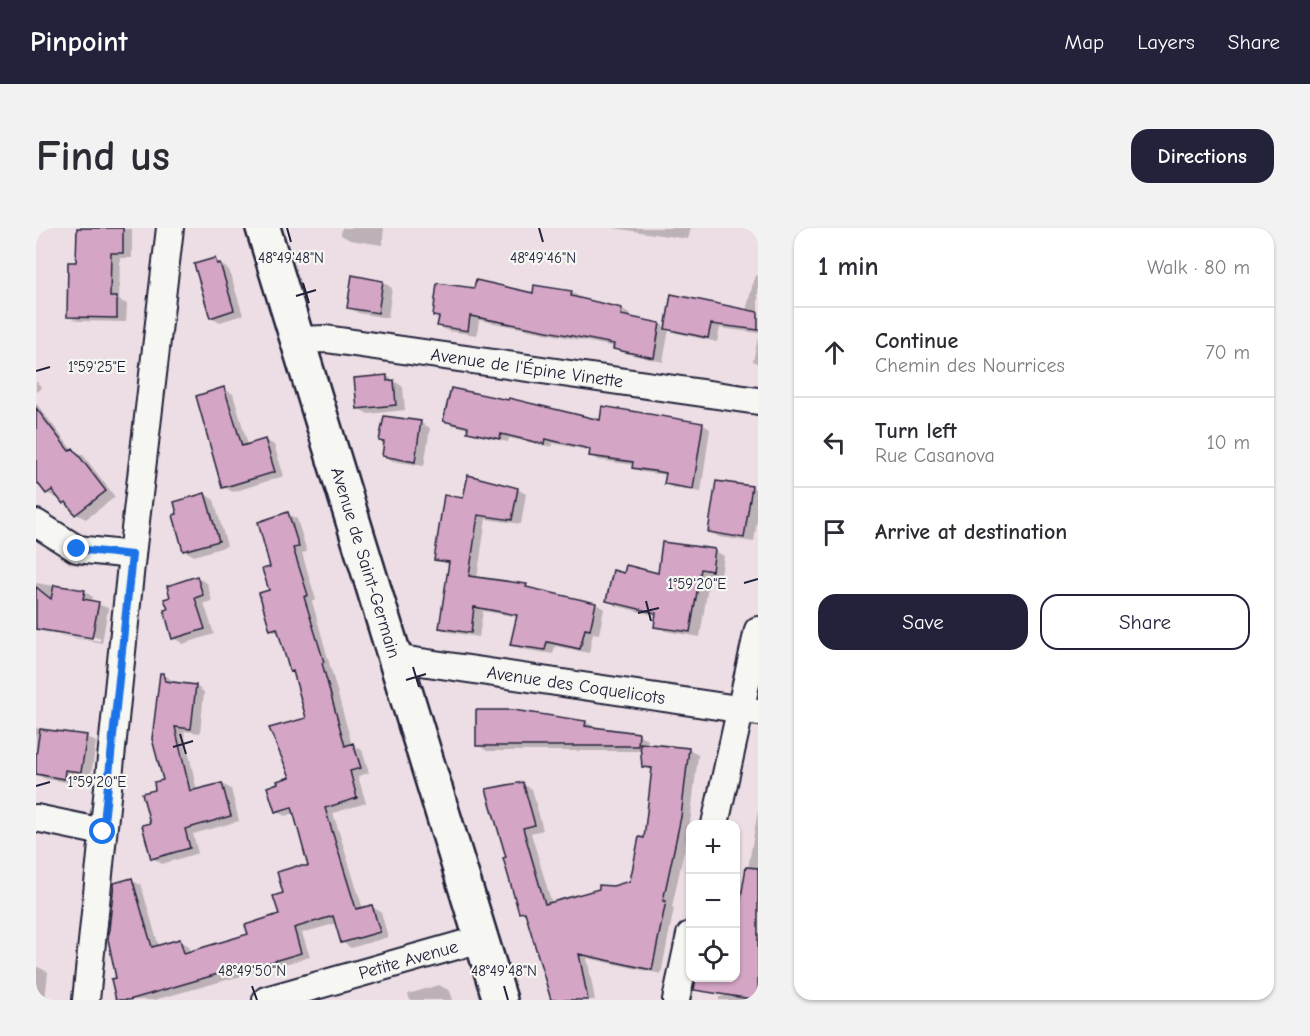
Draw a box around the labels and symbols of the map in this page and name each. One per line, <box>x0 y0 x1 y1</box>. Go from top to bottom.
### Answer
text: 48°49'48"N <box>258 249 324 267</box>
text: 48°49'46"N <box>510 249 576 267</box>
street label: Avenue de l'Épine Vinette <box>429 344 624 393</box>
text: 1°59'25"E <box>68 358 126 376</box>
street label: Avenue de Saint-Germain <box>326 465 404 661</box>
route end <box>63 535 89 561</box>
text: 1°59'20"E <box>668 575 726 593</box>
street label: Avenue des Coquelicots <box>485 662 666 709</box>
text: 1°59'20"E <box>68 773 126 791</box>
route start <box>89 818 115 844</box>
street label: Petite Avenue <box>357 936 461 984</box>
text: 48°49'50"N <box>218 962 286 980</box>
text: 48°49'48"N <box>471 962 537 980</box>

